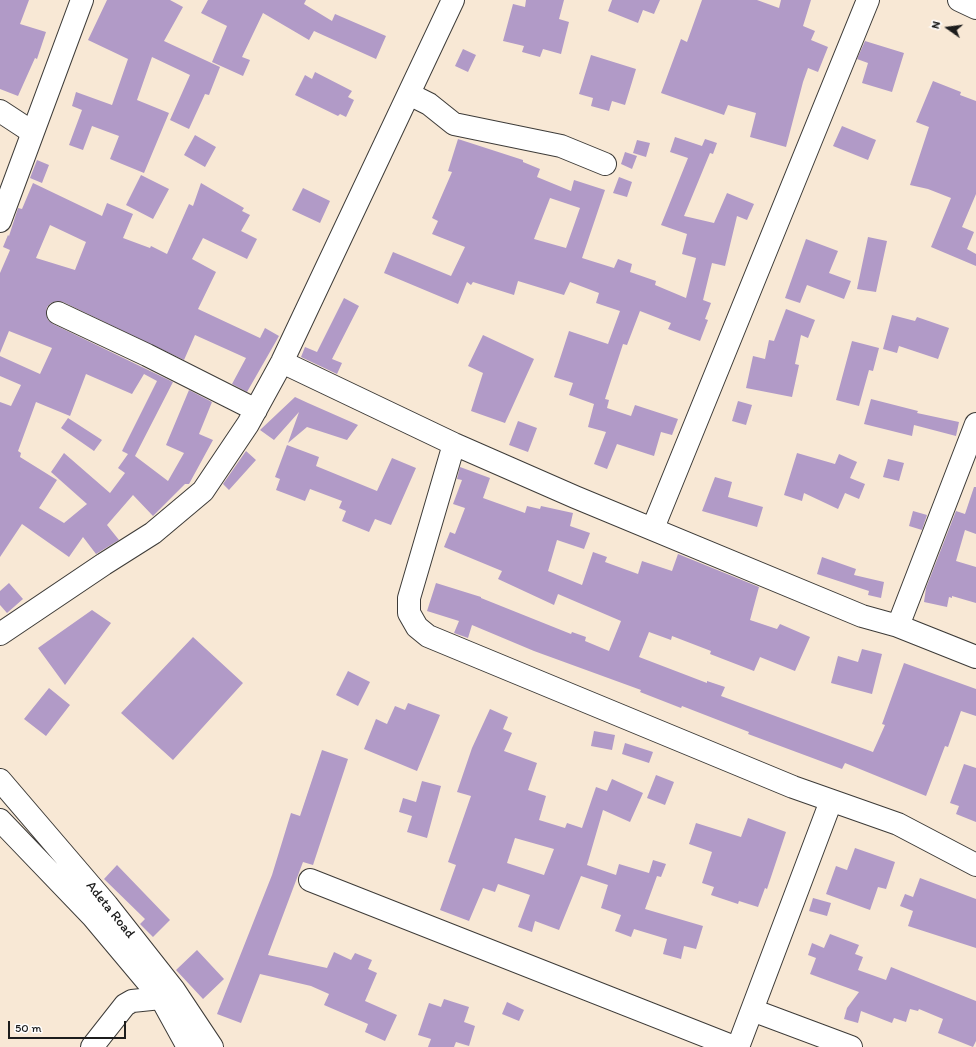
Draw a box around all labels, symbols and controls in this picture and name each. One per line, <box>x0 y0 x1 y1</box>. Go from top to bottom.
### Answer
north arrow <box>928 8 968 48</box>
text: N <box>929 20 943 30</box>
street label: Adeta Road <box>82 878 138 942</box>
scale bar <box>10 1013 128 1039</box>
text: 50 m <box>15 1021 41 1035</box>

